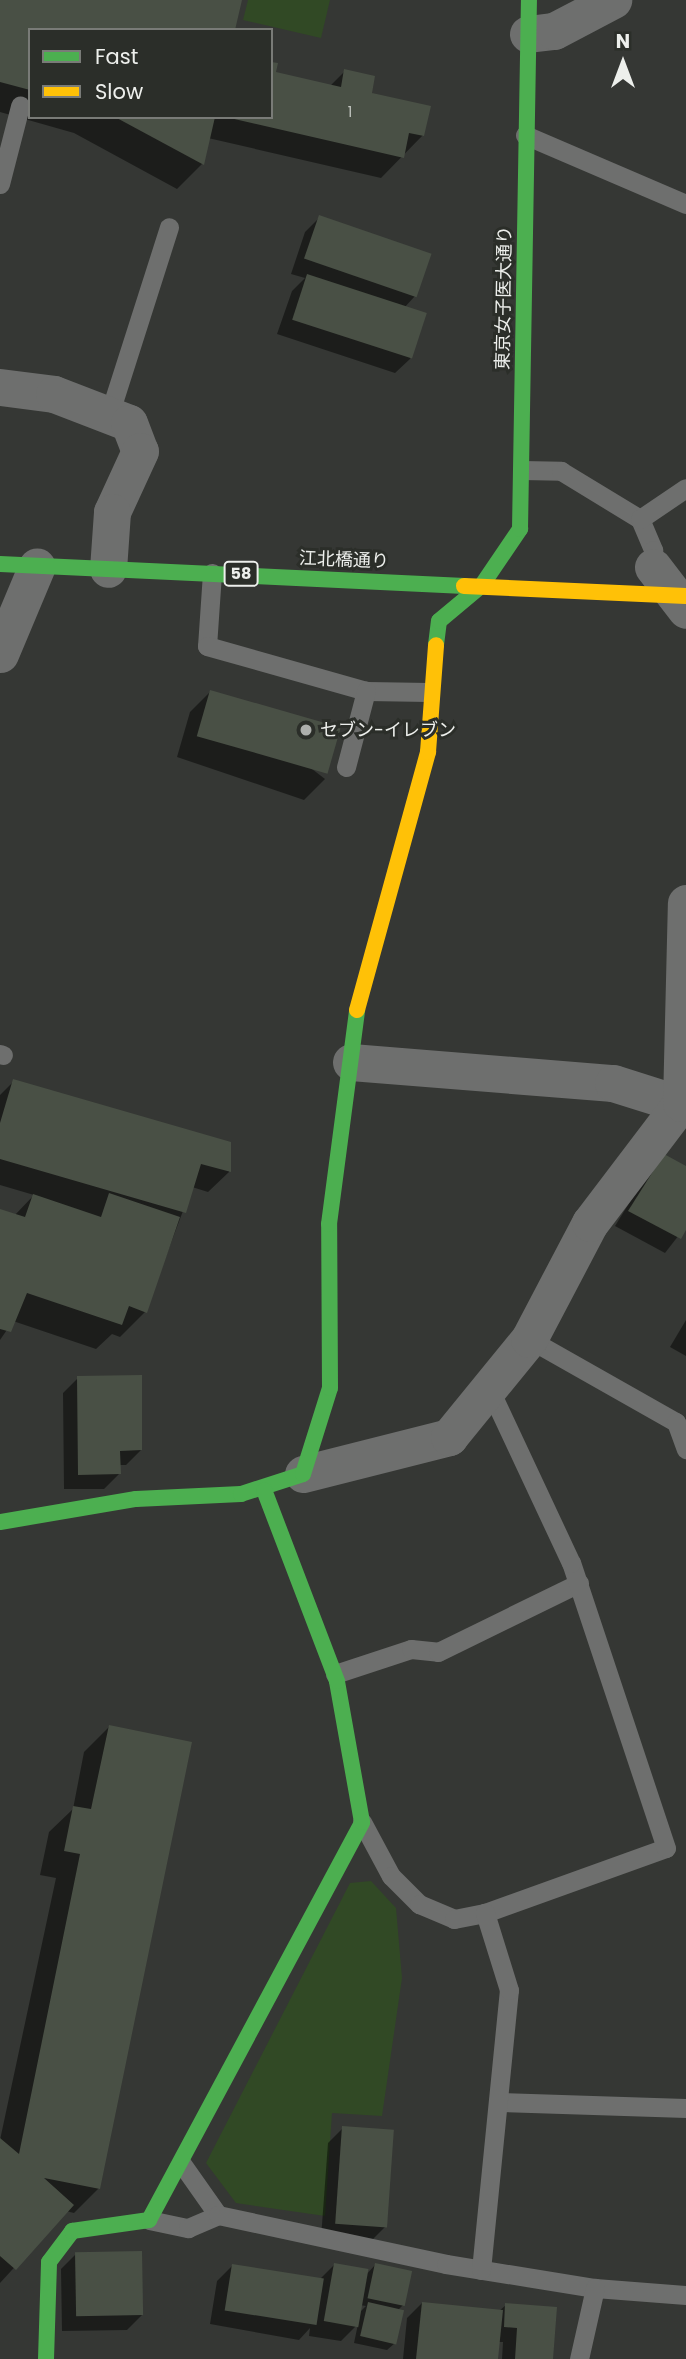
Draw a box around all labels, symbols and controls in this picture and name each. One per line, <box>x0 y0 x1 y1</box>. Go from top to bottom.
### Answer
legend <box>28 28 273 119</box>
north arrow <box>588 28 658 98</box>
text: N <box>616 28 630 55</box>
text: Fast <box>95 42 138 71</box>
text: Slow <box>95 77 143 106</box>
house number: 1 <box>348 104 352 120</box>
street label: 東京女子医大通り <box>492 226 516 370</box>
street label: 江北橋通り <box>299 548 389 572</box>
road number: 58 <box>224 562 258 586</box>
place label: セブン-イレブン <box>320 719 456 741</box>
marker: セブン-イレブン <box>298 722 314 738</box>

